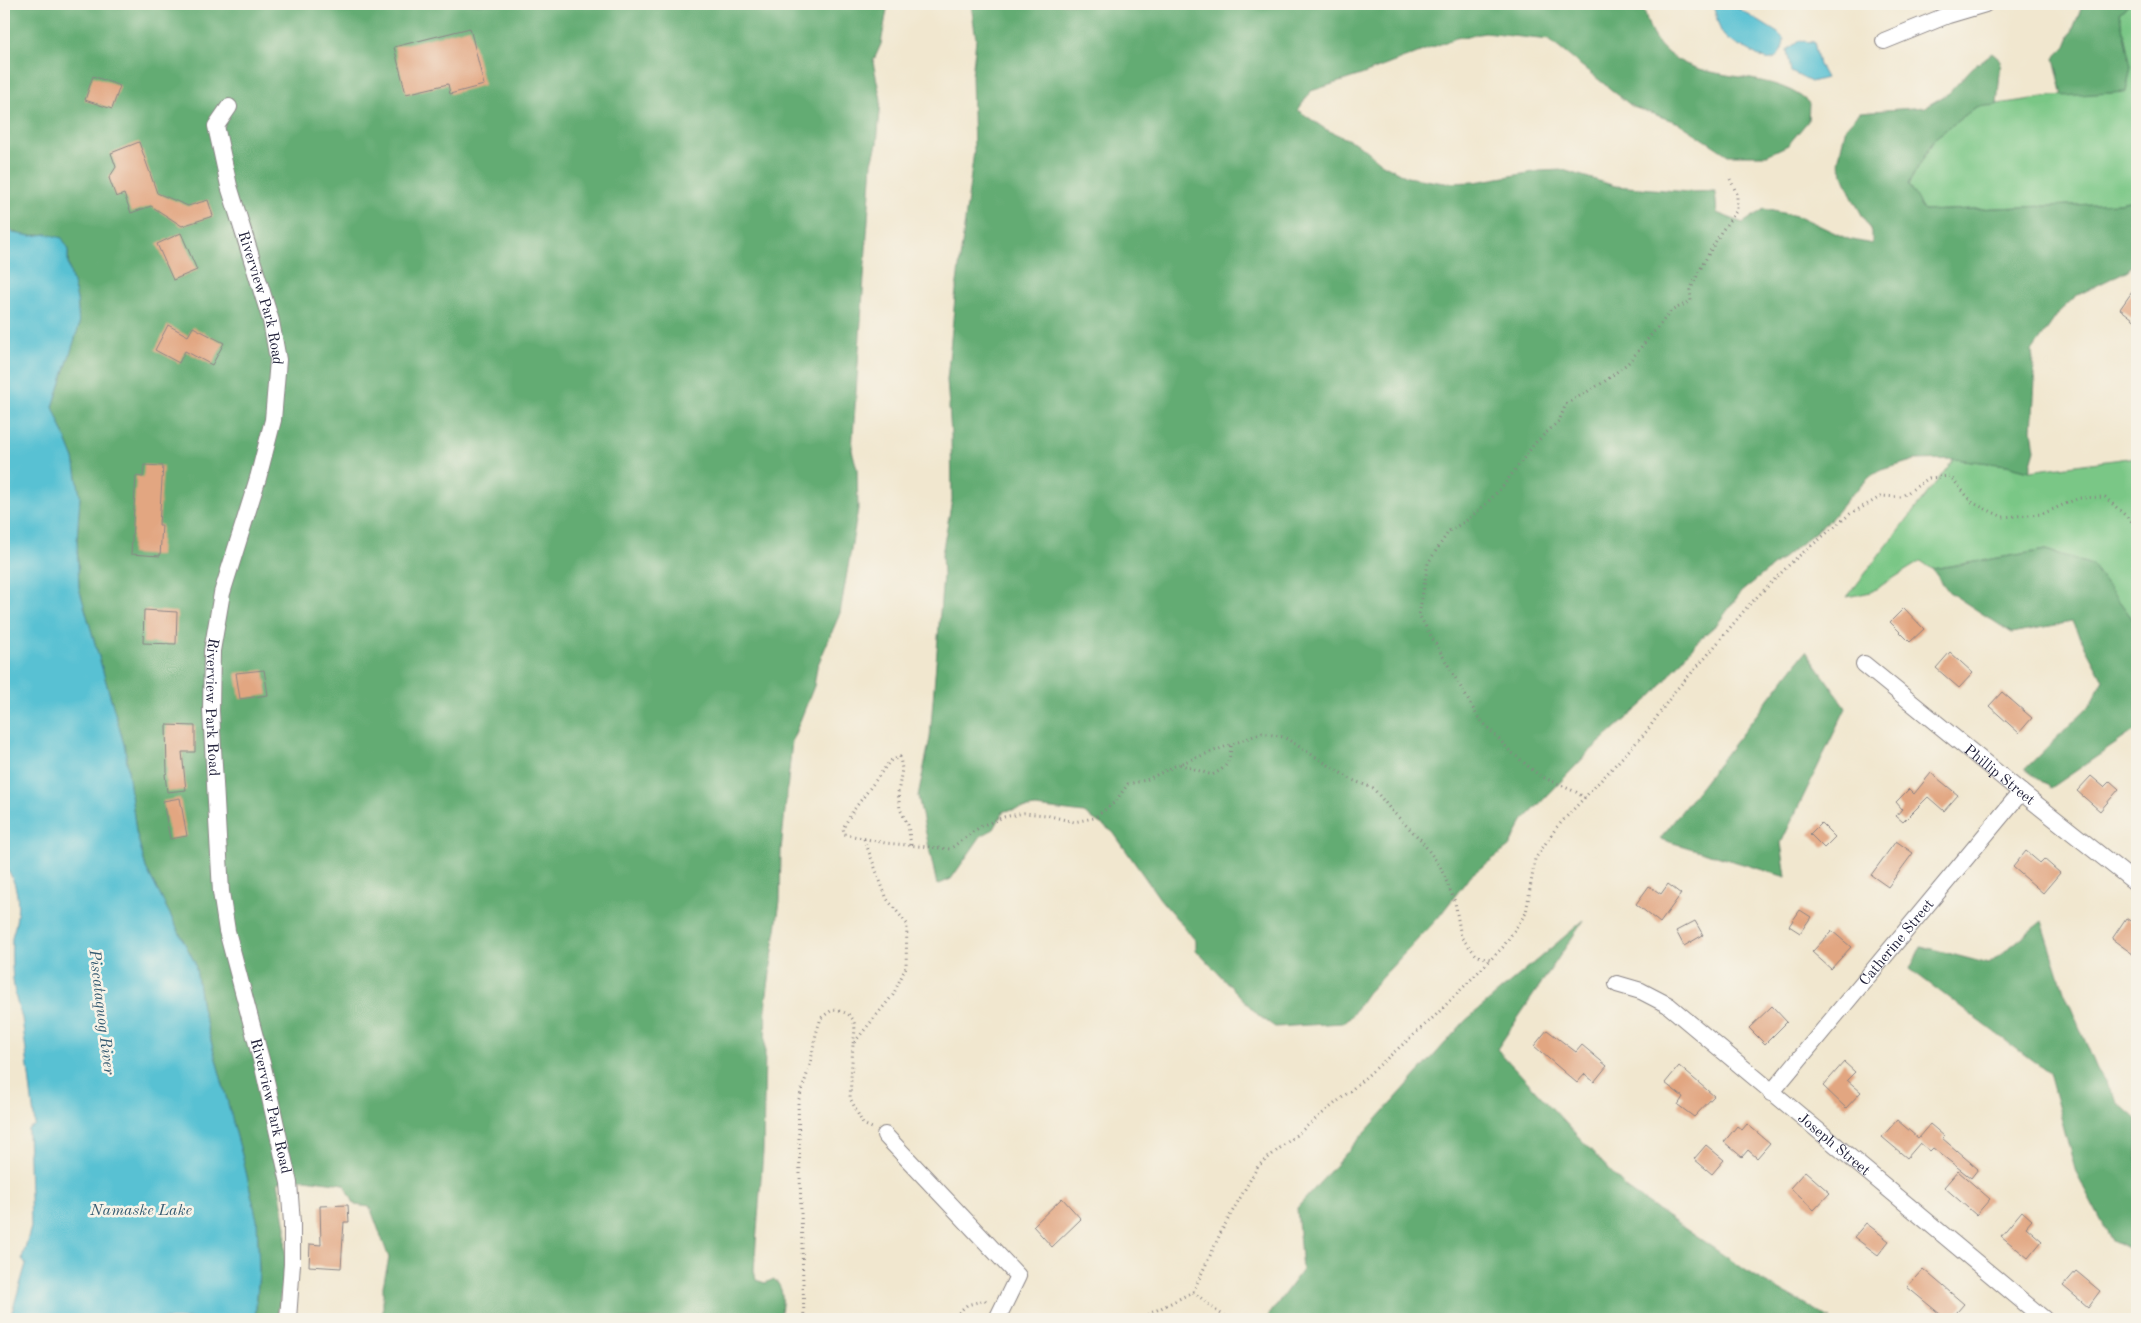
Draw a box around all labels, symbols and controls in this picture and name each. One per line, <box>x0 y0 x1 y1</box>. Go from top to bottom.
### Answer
street label: Riverview Park Road <box>234 229 284 365</box>
street label: Riverview Park Road <box>202 637 221 777</box>
street label: Phillip Street <box>1960 743 2037 809</box>
street label: Catherine Street <box>1857 897 1937 989</box>
water label: Piscataquog River <box>85 948 117 1077</box>
street label: Riverview Park Road <box>247 1037 293 1175</box>
street label: Joseph Street <box>1794 1111 1872 1179</box>
water label: Namaske Lake <box>89 1203 193 1219</box>

